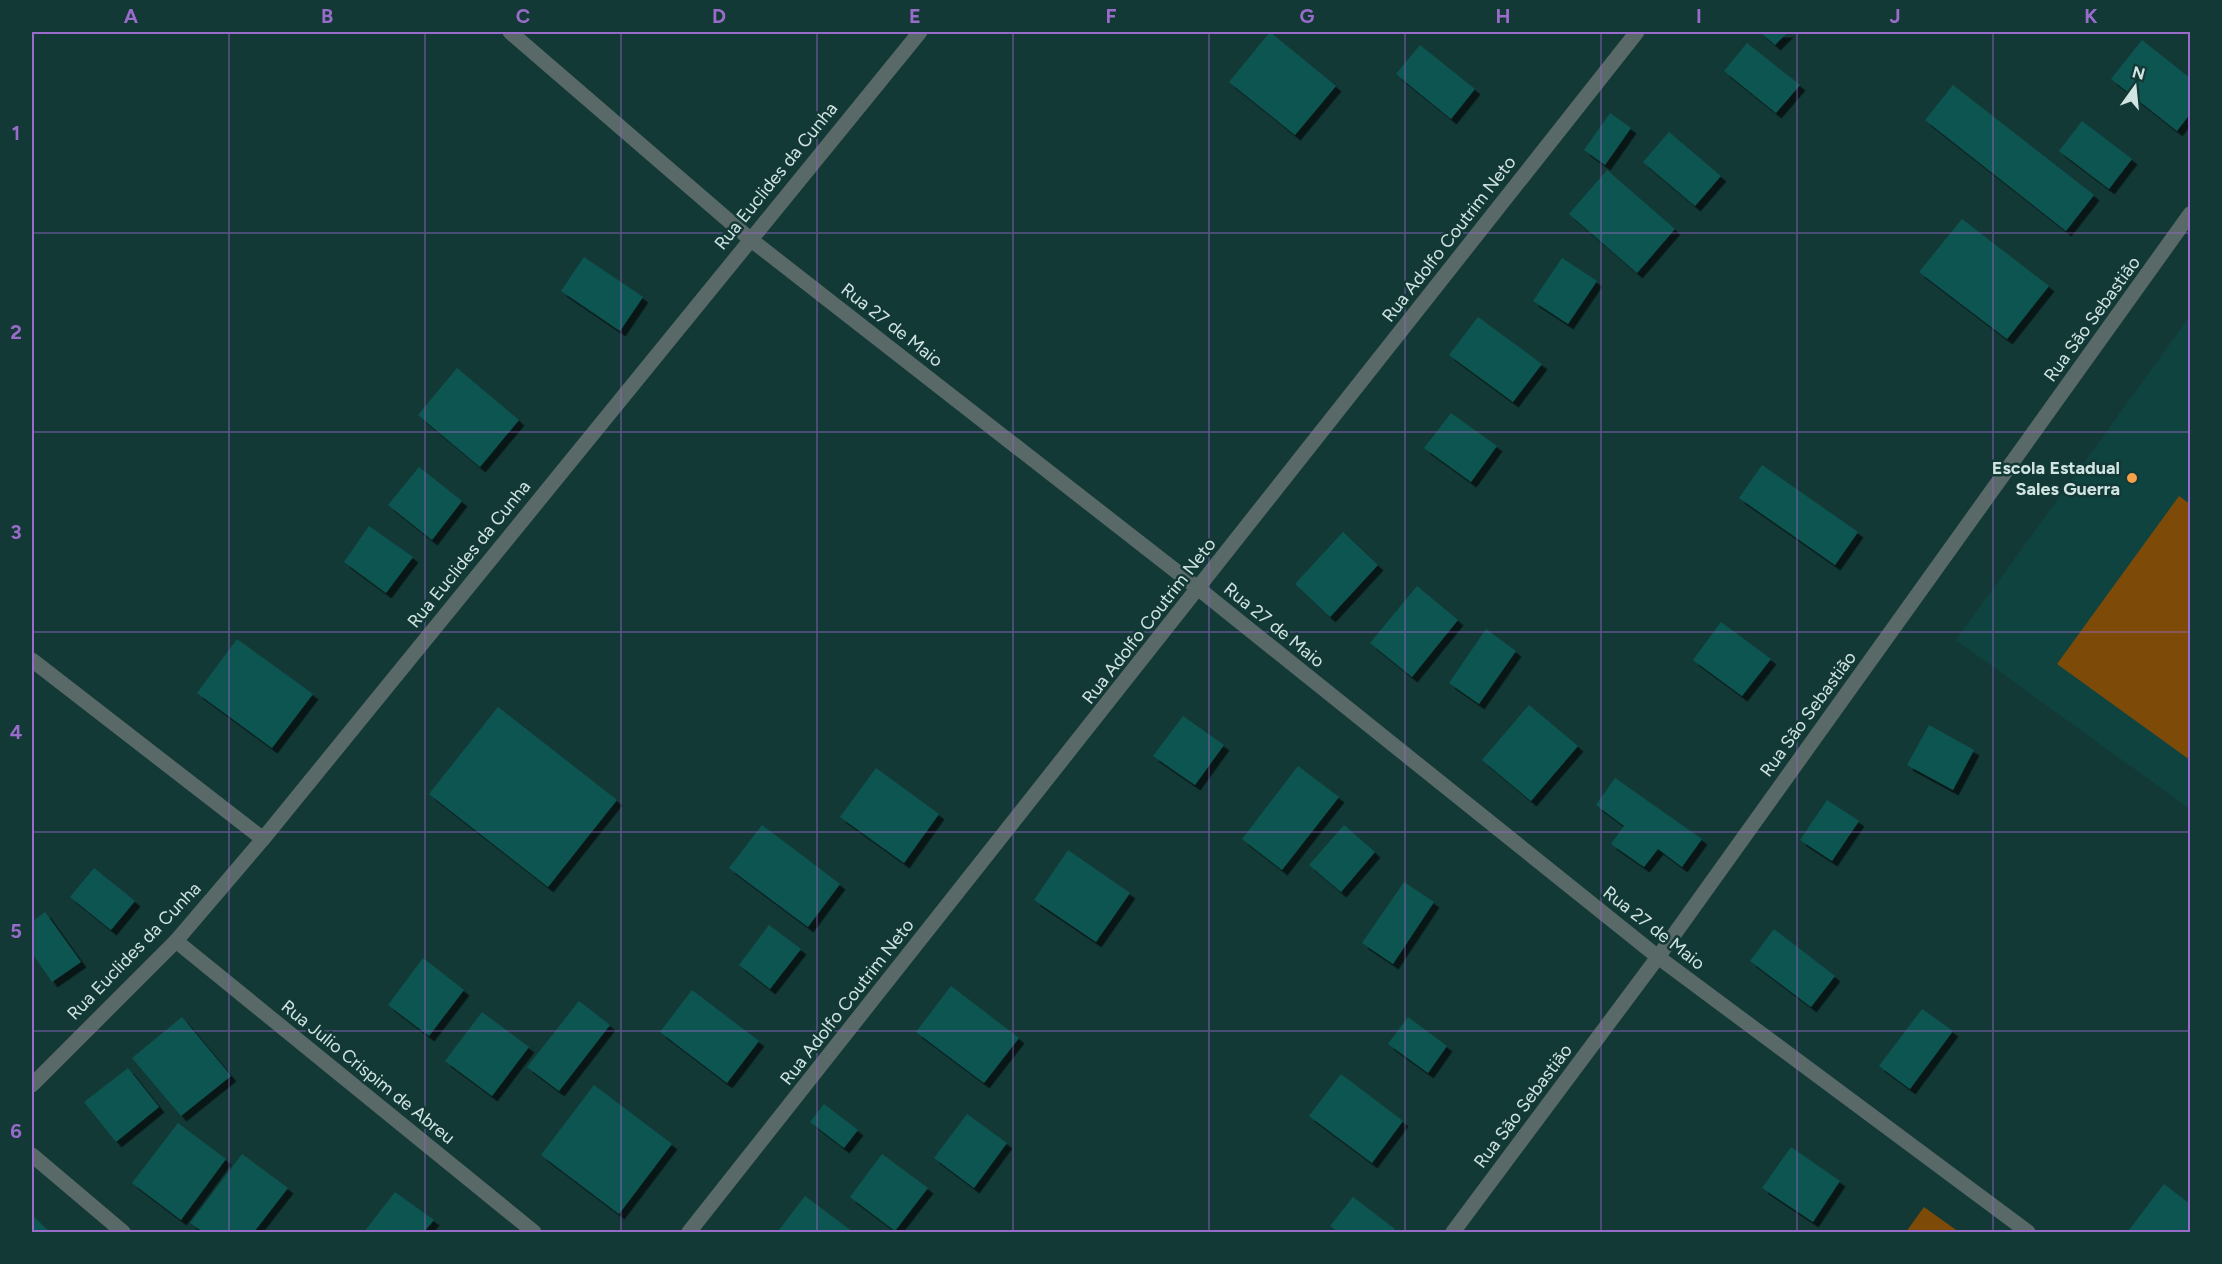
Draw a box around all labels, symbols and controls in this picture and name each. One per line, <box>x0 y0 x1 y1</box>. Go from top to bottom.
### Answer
text: A <box>124 4 139 28</box>
text: B <box>321 4 333 28</box>
text: C <box>516 4 530 28</box>
text: D <box>712 4 726 28</box>
text: E <box>909 4 921 28</box>
text: F <box>1105 4 1117 28</box>
text: G <box>1300 4 1315 28</box>
text: H <box>1496 4 1511 28</box>
text: I <box>1696 4 1702 28</box>
text: J <box>1889 4 1901 28</box>
text: K <box>2084 4 2098 28</box>
north arrow <box>2105 57 2165 117</box>
text: N <box>2130 62 2147 84</box>
street label: Rua Euclides da Cunha <box>710 98 842 254</box>
text: 1 <box>12 121 20 145</box>
street label: Rua Adolfo Coutrim Neto <box>1377 152 1521 326</box>
street label: Rua São Sebastião <box>2039 252 2145 386</box>
street label: Rua 27 de Maio <box>837 278 947 372</box>
text: 2 <box>10 320 22 344</box>
place label: Escola Estadual Sales Guerra <box>1992 457 2120 500</box>
marker: Escola Estadual Sales Guerra <box>2125 471 2139 485</box>
street label: Rua Euclides da Cunha <box>403 476 535 632</box>
text: 3 <box>10 520 22 544</box>
street label: Rua Adolfo Coutrim Neto <box>1077 534 1221 708</box>
street label: Rua 27 de Maio <box>1219 578 1329 672</box>
street label: Rua São Sebastião <box>1755 647 1861 781</box>
text: 4 <box>10 720 23 744</box>
street label: Rua Euclides da Cunha <box>62 877 206 1025</box>
street label: Rua 27 de Maio <box>1599 881 1709 975</box>
street label: Rua Adolfo Coutrim Neto <box>775 915 919 1089</box>
text: 5 <box>10 919 22 943</box>
street label: Rua Julio Crispim de Abreu <box>277 995 459 1149</box>
street label: Rua São Sebastião <box>1469 1040 1577 1172</box>
text: 6 <box>10 1119 22 1143</box>

